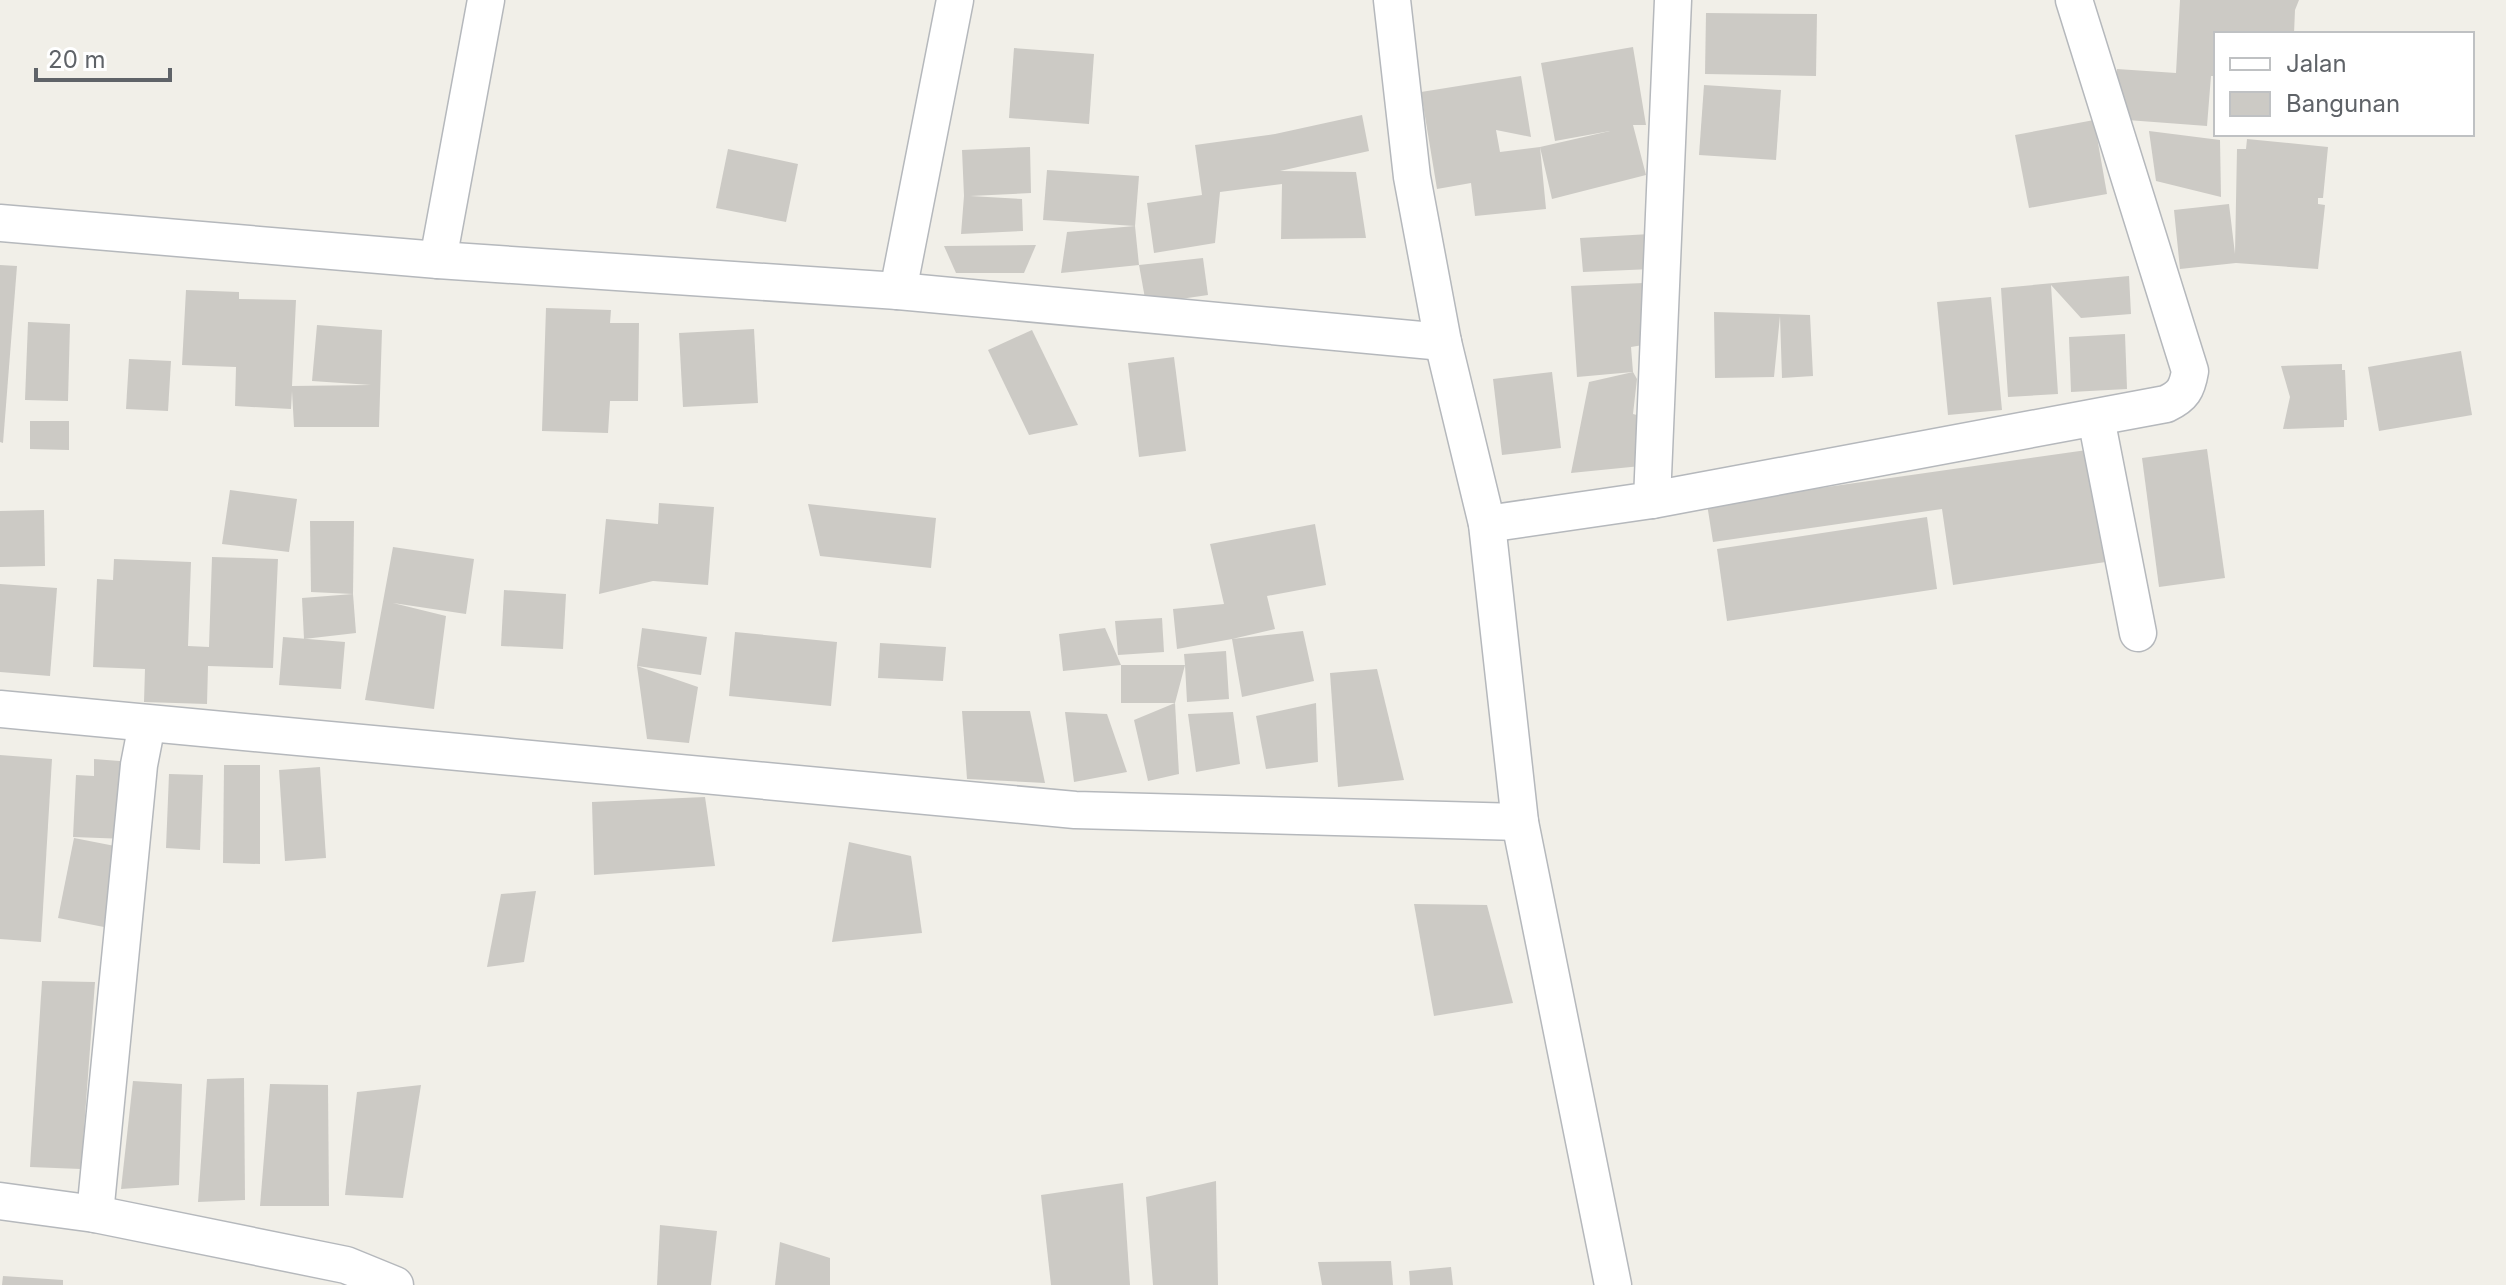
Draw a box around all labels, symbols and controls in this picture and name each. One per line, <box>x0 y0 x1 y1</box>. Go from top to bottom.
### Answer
scale bar <box>36 32 170 82</box>
legend <box>2214 32 2474 136</box>
text: 20 m <box>48 45 106 74</box>
text: Jalan <box>2286 49 2347 78</box>
text: Bangunan <box>2286 89 2400 118</box>

